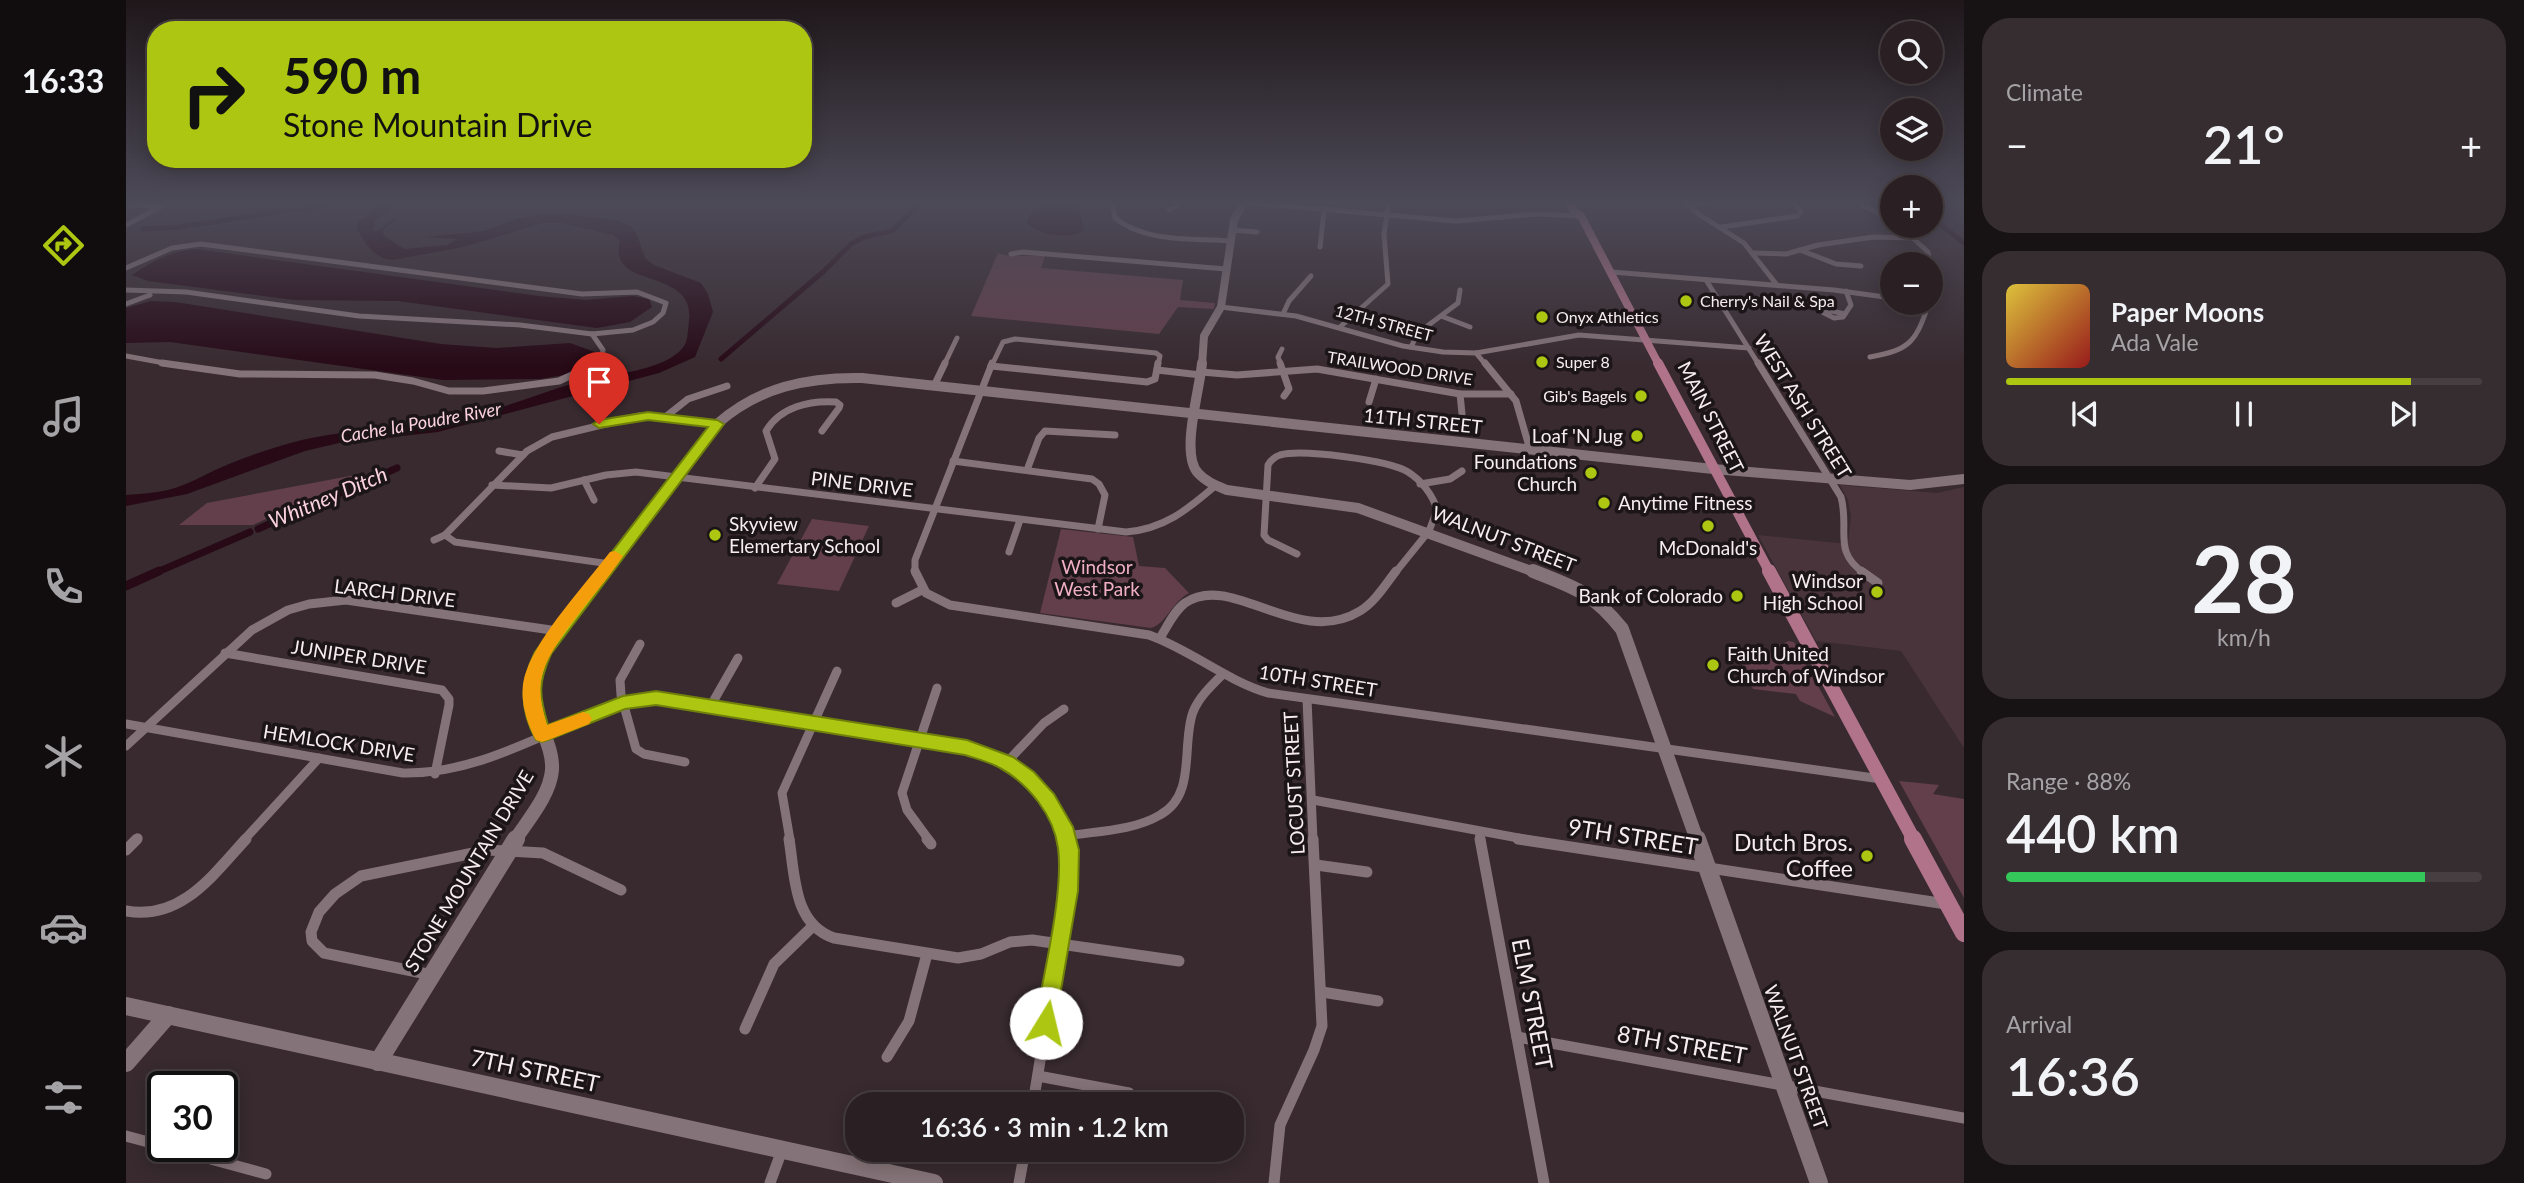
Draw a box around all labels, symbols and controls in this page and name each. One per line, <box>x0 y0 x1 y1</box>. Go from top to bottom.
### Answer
map controls <box>1880 21 1943 315</box>
button: search <box>1880 21 1943 84</box>
text: 590 m <box>283 46 421 104</box>
icon: right <box>168 49 259 140</box>
text: 16:33 <box>22 61 104 100</box>
text: Climate <box>2006 78 2083 106</box>
button: layers <box>1880 98 1943 161</box>
text: Stone Mountain Drive <box>283 105 592 144</box>
text: 21° <box>2203 113 2285 175</box>
text: − <box>2006 122 2028 168</box>
text: + <box>2460 122 2482 168</box>
button: + <box>1880 175 1943 238</box>
icon: directions <box>39 221 88 270</box>
button: − <box>1880 252 1943 315</box>
place label: Cherry's Nail & Spa <box>1700 291 1835 310</box>
marker: Cherry's Nail & Spa <box>1678 293 1694 309</box>
text: Paper Moons <box>2111 296 2264 328</box>
street label: 12TH STREET <box>1333 300 1436 345</box>
place label: Onyx Athletics <box>1556 307 1659 326</box>
marker: Onyx Athletics <box>1534 309 1550 325</box>
text: Ada Vale <box>2111 328 2199 356</box>
street label: WEST ASH STREET <box>1750 330 1857 482</box>
street label: TRAILWOOD DRIVE <box>1326 347 1474 388</box>
pin <box>569 352 629 424</box>
place label: Super 8 <box>1556 352 1610 371</box>
marker: Super 8 <box>1534 354 1550 370</box>
street label: MAIN STREET <box>1674 357 1749 476</box>
icon: arrive <box>580 363 618 401</box>
place label: Gib's Bagels <box>1543 386 1627 405</box>
marker: Gib's Bagels <box>1633 388 1649 404</box>
icon: music <box>39 392 88 441</box>
icon: previous <box>2066 395 2104 433</box>
icon: pause <box>2225 395 2263 433</box>
icon: next <box>2384 395 2422 433</box>
water label: Cache la Poudre River <box>339 397 504 447</box>
street label: 11TH STREET <box>1363 403 1484 438</box>
place label: Loaf 'N Jug <box>1532 424 1623 447</box>
marker: Loaf 'N Jug <box>1629 428 1645 444</box>
place label: Foundations Church <box>1474 450 1577 495</box>
water label: Whitney Ditch <box>264 460 390 533</box>
marker: Foundations Church <box>1583 465 1599 481</box>
street label: PINE DRIVE <box>810 466 914 501</box>
place label: Anytime Fitness <box>1618 491 1752 514</box>
marker: Anytime Fitness <box>1596 495 1612 511</box>
street label: WALNUT STREET <box>1429 501 1579 577</box>
place label: Skyview Elemertary School <box>729 512 880 557</box>
marker: McDonald's <box>1700 518 1716 534</box>
text: 28 <box>2191 523 2297 632</box>
marker: Skyview Elemertary School <box>707 527 723 543</box>
place label: McDonald's <box>1659 536 1757 559</box>
park label: Windsor West Park <box>1054 555 1140 600</box>
icon: phone <box>39 562 88 611</box>
place label: Windsor High School <box>1763 569 1863 614</box>
street label: LARCH DRIVE <box>333 574 457 611</box>
place label: Bank of Colorado <box>1578 584 1723 607</box>
marker: Windsor High School <box>1869 584 1885 600</box>
marker: Bank of Colorado <box>1729 588 1745 604</box>
text: km/h <box>2217 623 2271 651</box>
street label: JUNIPER DRIVE <box>290 634 428 679</box>
place label: Faith United Church of Windsor <box>1727 642 1885 687</box>
marker: Faith United Church of Windsor <box>1705 657 1721 673</box>
street label: 10TH STREET <box>1257 660 1379 701</box>
street label: LOCUST STREET <box>1278 711 1309 855</box>
street label: HEMLOCK DRIVE <box>262 719 417 766</box>
icon: climate <box>39 732 88 781</box>
street label: STONE MOUNTAIN DRIVE <box>399 766 538 976</box>
text: Range · 88% <box>2006 767 2131 795</box>
text: 440 km <box>2006 802 2180 864</box>
street label: 9TH STREET <box>1566 812 1700 860</box>
place label: Dutch Bros. Coffee <box>1734 828 1853 882</box>
marker: Dutch Bros. Coffee <box>1859 848 1875 864</box>
icon: car <box>39 903 88 952</box>
street label: ELM STREET <box>1507 936 1559 1072</box>
street label: WALNUT STREET <box>1760 981 1833 1132</box>
position arrow <box>1009 986 1083 1060</box>
text: Arrival <box>2006 1010 2072 1038</box>
street label: 8TH STREET <box>1615 1019 1750 1069</box>
street label: 7TH STREET <box>468 1043 603 1097</box>
text: 16:36 <box>2006 1045 2140 1107</box>
speed limit sign: 30 <box>147 1071 238 1162</box>
icon: filters <box>39 1073 88 1122</box>
text: 16:36 · 3 min · 1.2 km <box>920 1111 1169 1143</box>

